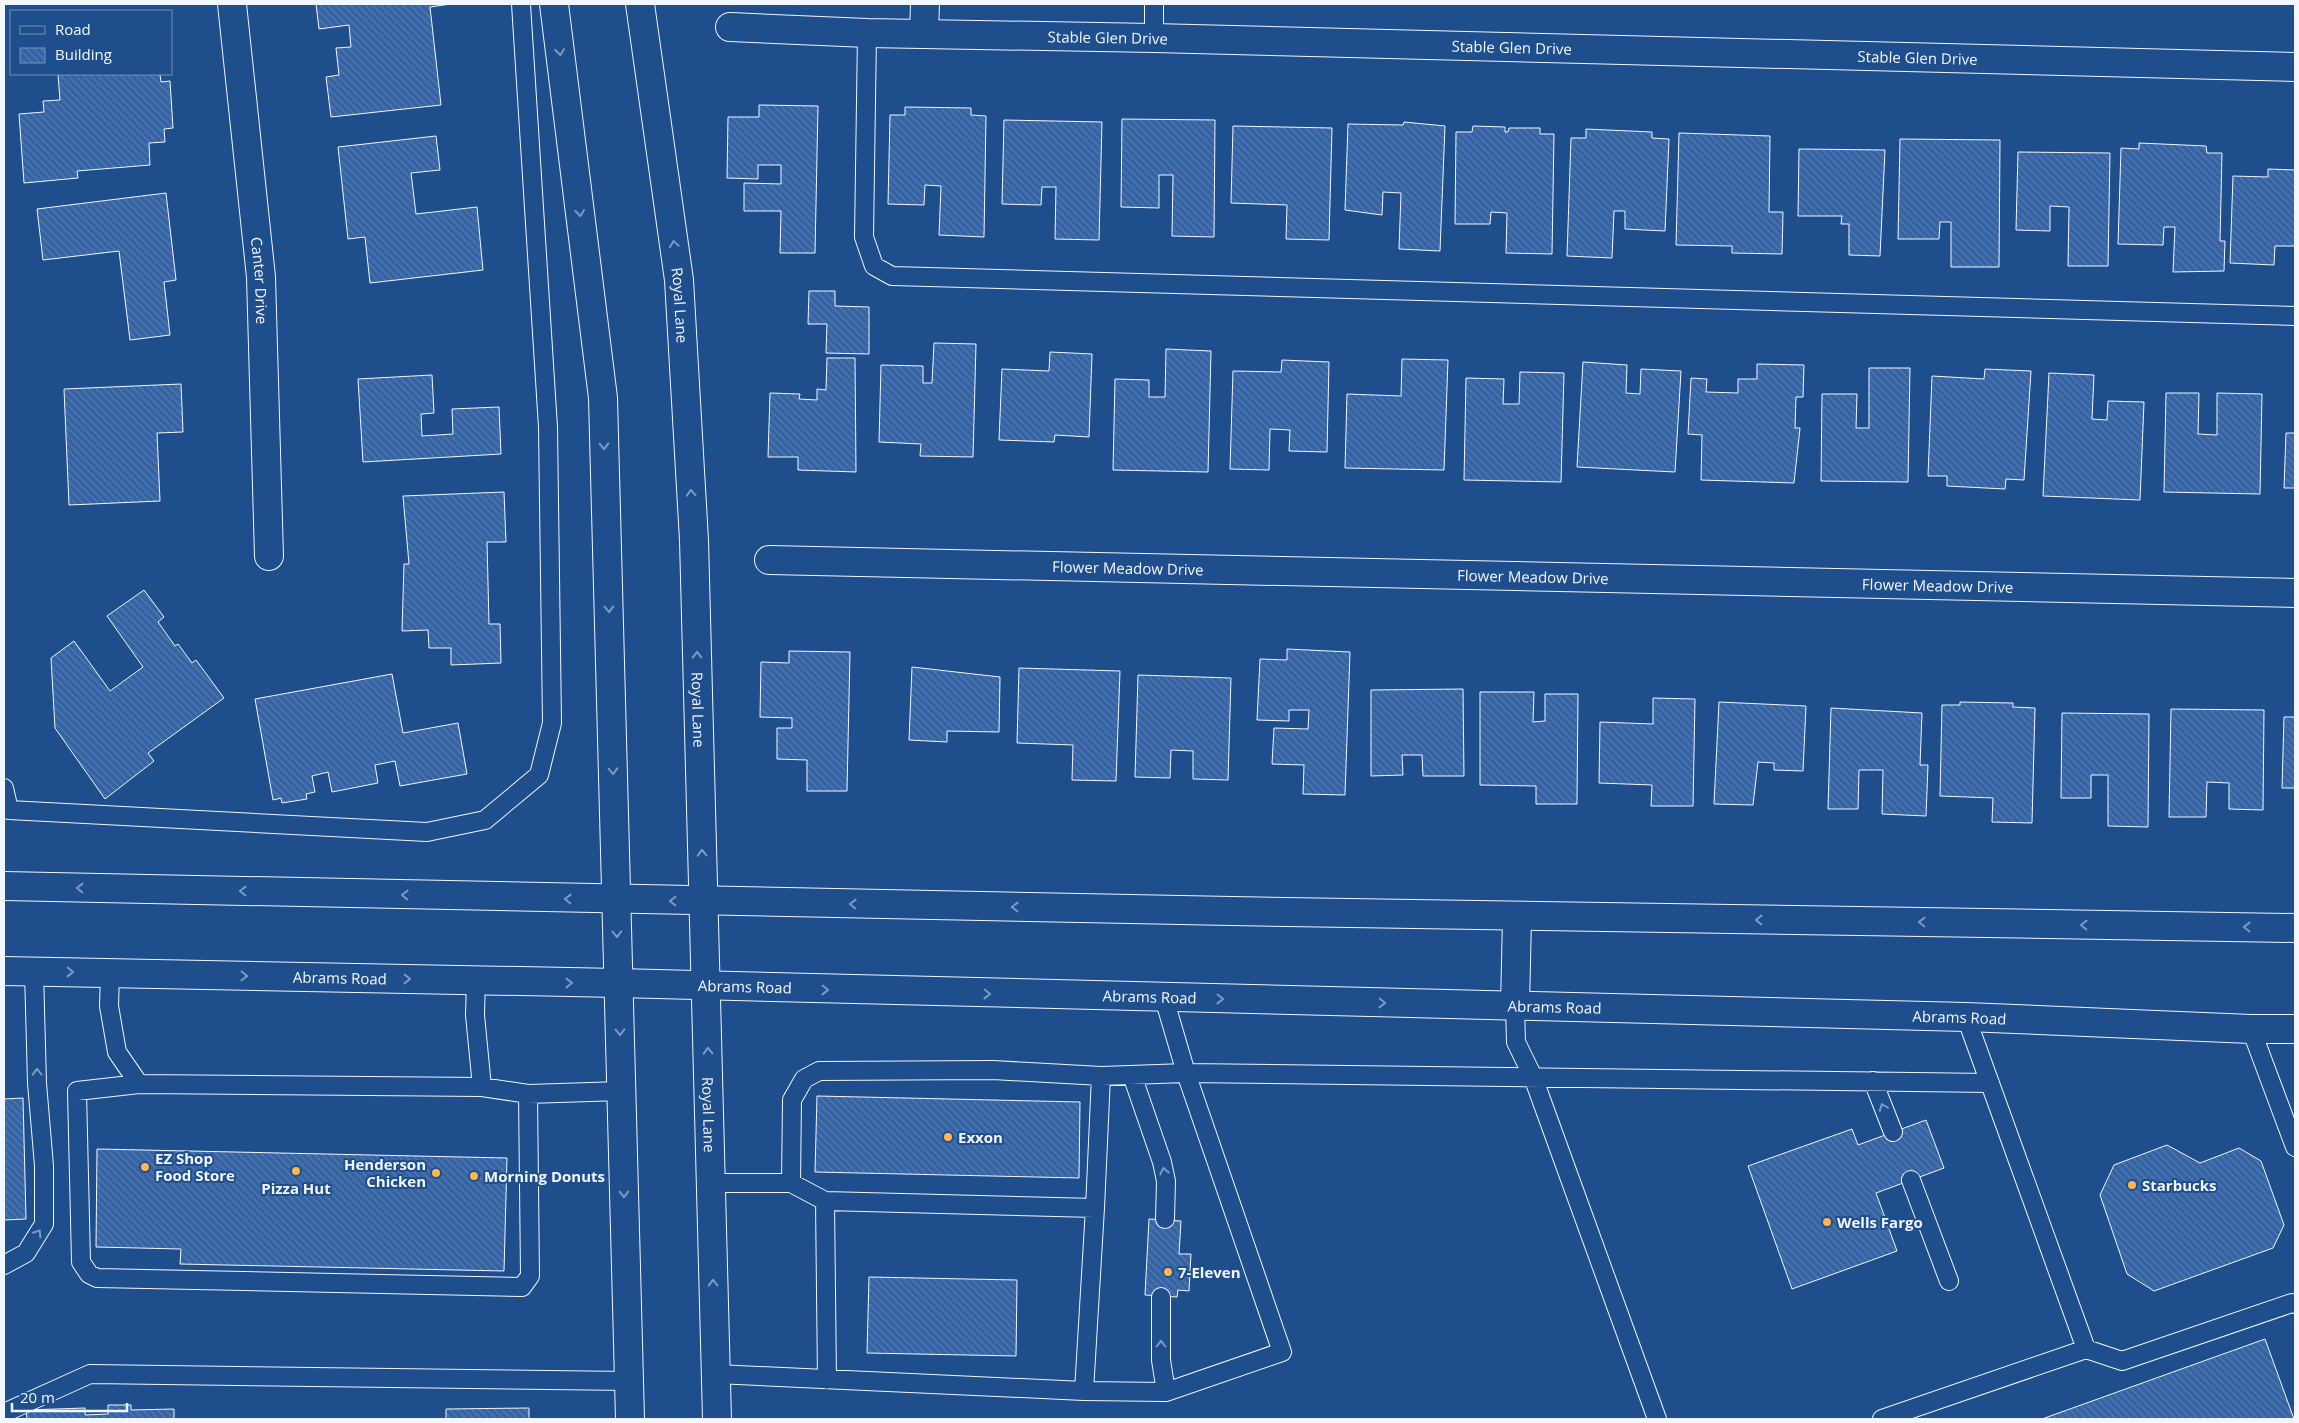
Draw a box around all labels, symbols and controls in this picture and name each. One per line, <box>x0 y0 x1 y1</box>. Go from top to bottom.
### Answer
legend <box>10 10 172 75</box>
text: Road <box>55 19 91 39</box>
street label: Stable Glen Drive <box>1048 26 1168 48</box>
street label: Stable Glen Drive <box>1451 36 1572 59</box>
text: Building <box>55 44 112 64</box>
street label: Stable Glen Drive <box>1857 46 1978 69</box>
one-way arrow <box>554 48 565 56</box>
one-way arrow <box>574 210 585 218</box>
street label: Canter Drive <box>247 236 272 325</box>
one-way arrow <box>669 239 680 247</box>
street label: Royal Lane <box>667 266 693 344</box>
one-way arrow <box>599 443 609 451</box>
one-way arrow <box>686 489 697 497</box>
street label: Flower Meadow Drive <box>1052 556 1204 579</box>
street label: Flower Meadow Drive <box>1457 565 1609 588</box>
street label: Flower Meadow Drive <box>1862 574 2014 597</box>
one-way arrow <box>603 605 614 613</box>
one-way arrow <box>692 651 702 659</box>
street label: Royal Lane <box>687 672 709 748</box>
one-way arrow <box>608 768 618 776</box>
one-way arrow <box>697 849 708 857</box>
one-way arrow <box>76 882 84 893</box>
one-way arrow <box>239 886 247 897</box>
one-way arrow <box>401 890 409 900</box>
one-way arrow <box>564 894 572 904</box>
one-way arrow <box>668 896 676 906</box>
one-way arrow <box>848 899 856 910</box>
one-way arrow <box>1011 902 1018 912</box>
one-way arrow <box>1755 915 1762 925</box>
one-way arrow <box>1917 917 1925 928</box>
one-way arrow <box>2080 920 2088 930</box>
one-way arrow <box>2242 922 2250 932</box>
one-way arrow <box>612 930 622 938</box>
one-way arrow <box>66 967 74 977</box>
street label: Abrams Road <box>293 967 387 988</box>
one-way arrow <box>240 971 248 981</box>
one-way arrow <box>403 974 411 984</box>
street label: Abrams Road <box>698 975 792 997</box>
one-way arrow <box>566 978 573 988</box>
one-way arrow <box>821 984 829 995</box>
street label: Abrams Road <box>1102 985 1197 1008</box>
one-way arrow <box>983 988 991 999</box>
one-way arrow <box>1216 994 1224 1004</box>
street label: Abrams Road <box>1507 995 1602 1018</box>
one-way arrow <box>1378 998 1386 1008</box>
street label: Abrams Road <box>1912 1006 2007 1029</box>
one-way arrow <box>614 1028 625 1036</box>
one-way arrow <box>702 1046 713 1054</box>
one-way arrow <box>32 1068 42 1076</box>
street label: Royal Lane <box>698 1077 720 1153</box>
one-way arrow <box>1879 1103 1889 1112</box>
place label: Exxon <box>958 1127 1003 1147</box>
marker: Exxon <box>942 1131 954 1143</box>
place label: EZ Shop Food Store <box>155 1148 235 1185</box>
place label: Henderson Chicken <box>344 1154 426 1191</box>
marker: EZ Shop Food Store <box>139 1161 151 1173</box>
marker: Pizza Hut <box>290 1165 302 1177</box>
place label: Morning Donuts <box>484 1166 605 1186</box>
marker: Henderson Chicken <box>430 1167 442 1179</box>
one-way arrow <box>1159 1167 1170 1175</box>
marker: Morning Donuts <box>468 1170 480 1182</box>
place label: Starbucks <box>2142 1175 2216 1195</box>
place label: Pizza Hut <box>261 1178 331 1198</box>
marker: Starbucks <box>2126 1179 2138 1191</box>
one-way arrow <box>618 1191 629 1199</box>
place label: Wells Fargo <box>1837 1212 1923 1232</box>
marker: Wells Fargo <box>1821 1216 1833 1228</box>
one-way arrow <box>32 1230 42 1239</box>
place label: 7-Eleven <box>1178 1262 1241 1282</box>
marker: 7-Eleven <box>1162 1266 1174 1278</box>
one-way arrow <box>708 1279 718 1286</box>
one-way arrow <box>1156 1340 1166 1348</box>
scale bar <box>12 1380 128 1412</box>
text: 20 m <box>20 1387 55 1407</box>

